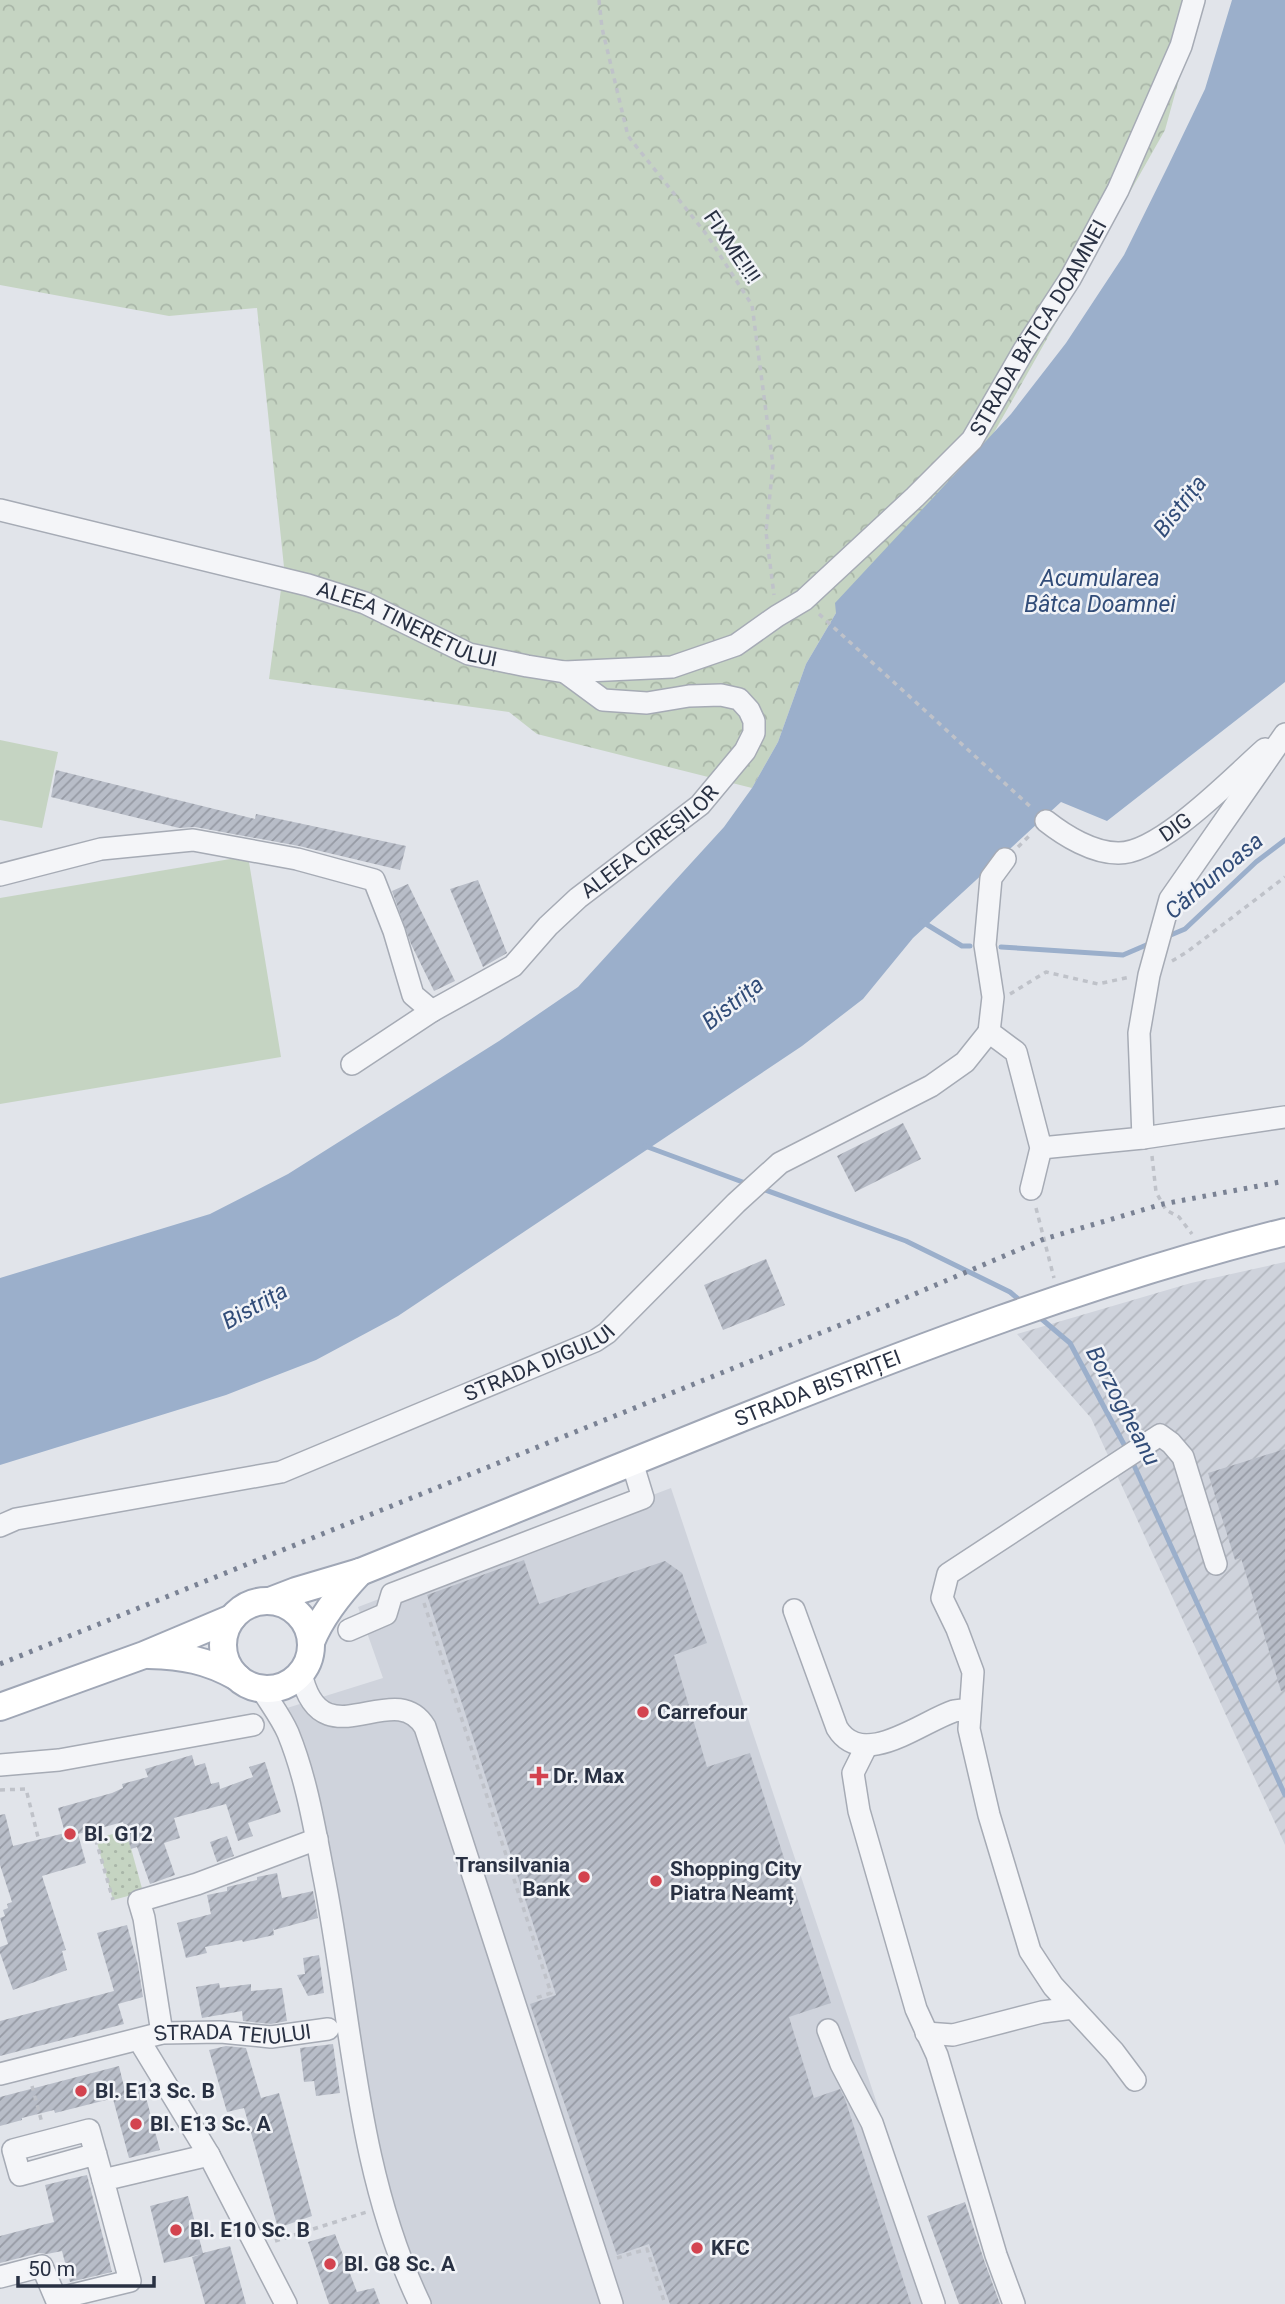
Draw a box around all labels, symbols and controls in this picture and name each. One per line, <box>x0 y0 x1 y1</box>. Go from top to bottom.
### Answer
street label: FIXME!!!! <box>699 206 765 288</box>
street label: STRADA BÂTCA DOAMNEI <box>965 216 1112 440</box>
water label: Bistrița <box>1148 470 1212 542</box>
water label: Acumularea Bâtca Doamnei <box>1024 565 1176 618</box>
street label: ALEEA TINERETULUI <box>314 577 499 671</box>
street label: ALEEA CIREȘILOR <box>576 780 723 903</box>
street label: DIG <box>1155 808 1196 847</box>
water label: Cărbunoasa <box>1159 827 1269 925</box>
water label: Bistrița <box>697 971 769 1035</box>
water label: Bistrița <box>218 1277 292 1335</box>
street label: STRADA DIGULUI <box>461 1320 620 1406</box>
water label: Borzogheanu <box>1080 1342 1166 1470</box>
street label: STRADA BISTRIȚEI <box>731 1345 904 1432</box>
place label: Carrefour <box>657 1700 748 1724</box>
marker: Carrefour <box>635 1704 651 1720</box>
place label: Dr. Max <box>553 1764 625 1788</box>
marker: Dr. Max <box>531 1768 547 1784</box>
place label: Bl. G12 <box>84 1822 153 1846</box>
marker: Bl. G12 <box>62 1826 78 1842</box>
place label: Transilvania Bank <box>455 1853 571 1901</box>
place label: Shopping City Piatra Neamț <box>670 1857 802 1905</box>
marker: Transilvania Bank <box>576 1869 592 1885</box>
marker: Shopping City Piatra Neamț <box>648 1873 664 1889</box>
street label: STRADA TEIULUI <box>151 2019 313 2049</box>
place label: Bl. E13 Sc. B <box>95 2079 215 2103</box>
marker: Bl. E13 Sc. B <box>73 2083 89 2099</box>
place label: Bl. E13 Sc. A <box>150 2112 272 2136</box>
marker: Bl. E13 Sc. A <box>128 2116 144 2132</box>
place label: Bl. E10 Sc. B <box>190 2218 310 2242</box>
marker: Bl. E10 Sc. B <box>168 2222 184 2238</box>
place label: KFC <box>711 2236 750 2260</box>
marker: KFC <box>689 2240 705 2256</box>
scale bar <box>18 2244 154 2288</box>
place label: Bl. G8 Sc. A <box>344 2252 456 2276</box>
marker: Bl. G8 Sc. A <box>322 2256 338 2272</box>
text: 50 m <box>28 2257 75 2281</box>

